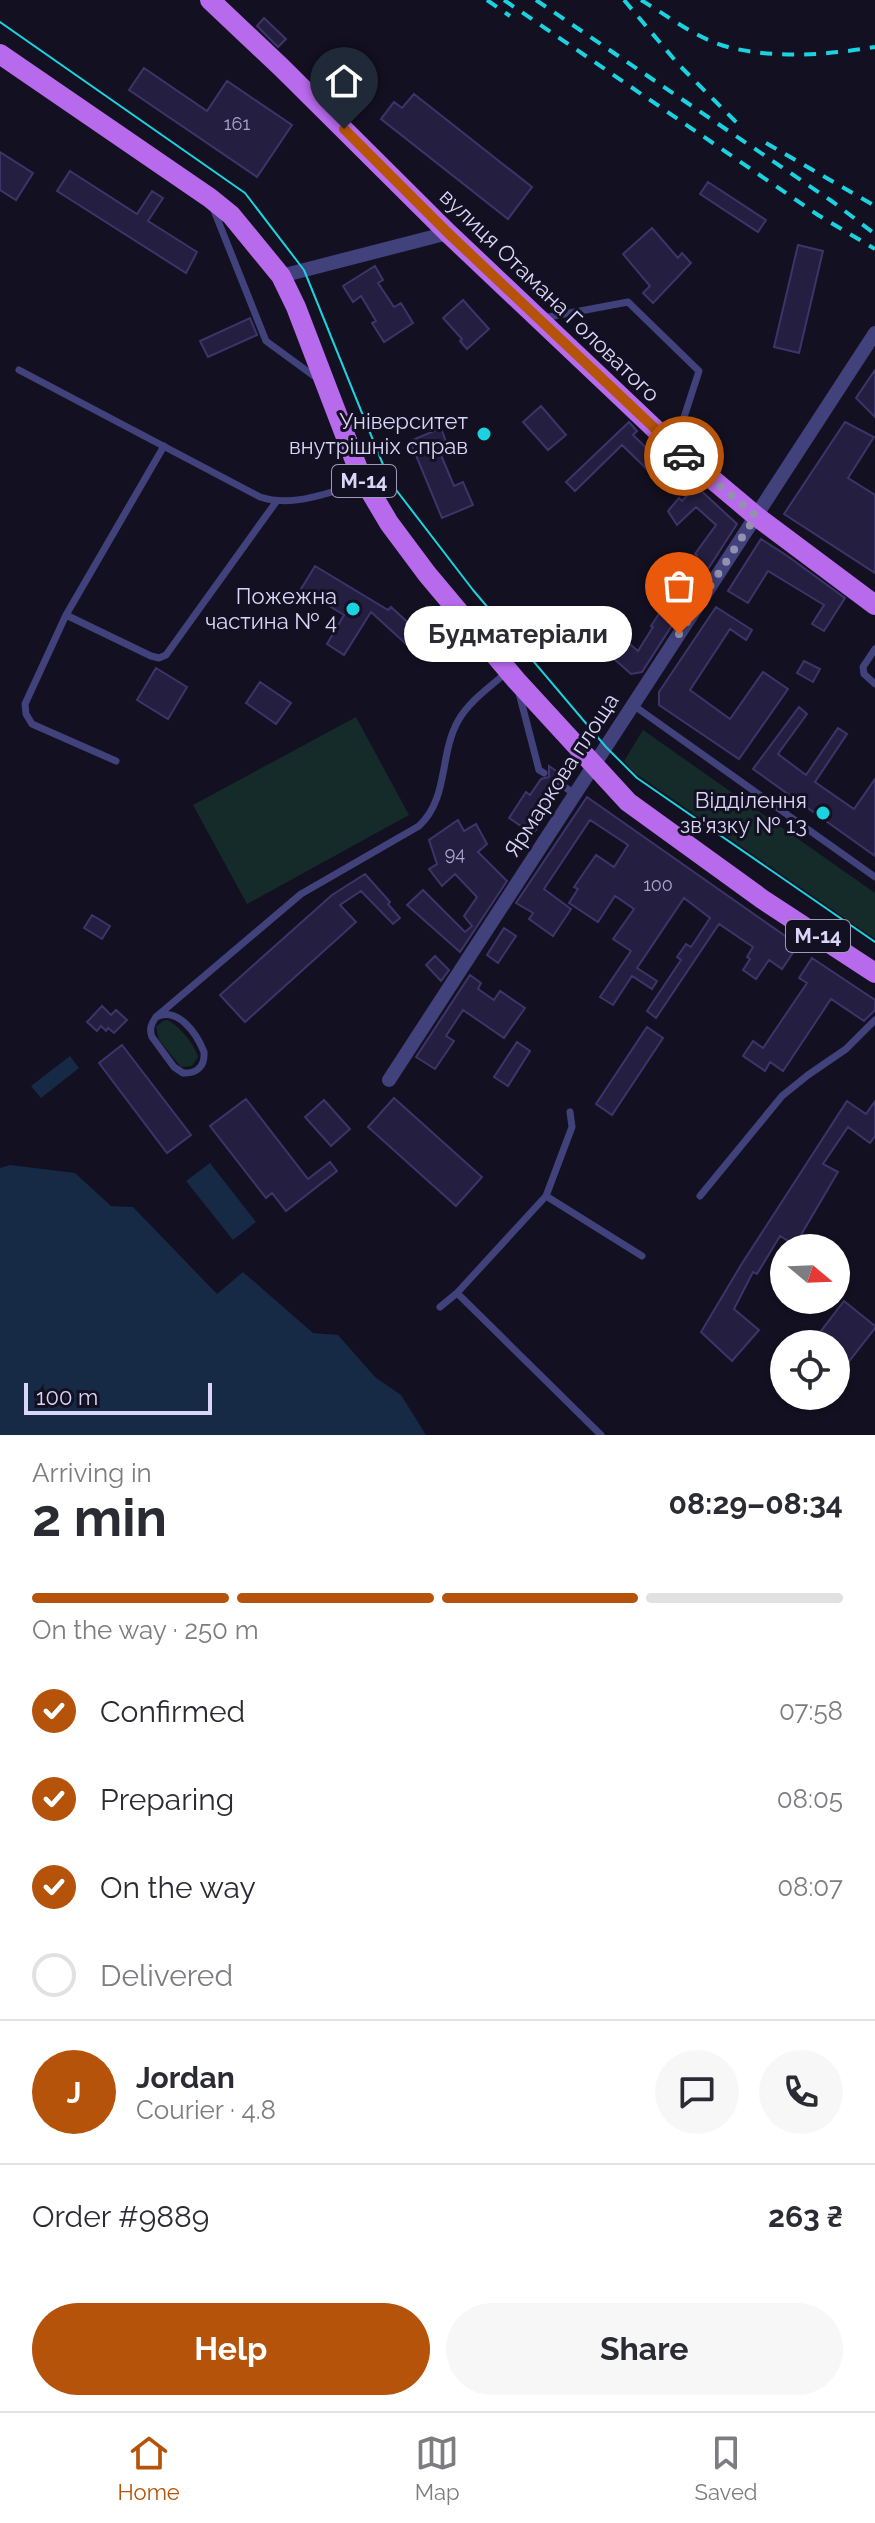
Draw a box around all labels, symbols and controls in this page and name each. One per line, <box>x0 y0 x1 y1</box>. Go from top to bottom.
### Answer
pin <box>310 47 378 129</box>
icon: home <box>322 59 366 103</box>
house number: 161 <box>224 113 250 134</box>
street label: вулиця Отамана Головатого <box>435 183 665 407</box>
place label: Університет внутрішніх справ <box>289 408 469 459</box>
courier <box>644 416 724 496</box>
marker: Університет внутрішніх справ <box>475 425 493 443</box>
icon: car <box>662 434 706 478</box>
road number: М-14 <box>332 465 396 497</box>
pin <box>645 552 713 634</box>
icon: bag <box>657 564 701 608</box>
place label: Пожежна частина № 4 <box>205 583 337 634</box>
marker: Пожежна частина № 4 <box>344 600 362 618</box>
callout: Будматеріали <box>403 606 631 662</box>
text: Будматеріали <box>428 619 608 649</box>
street label: Ярмаркова площа <box>498 688 624 862</box>
place label: Відділення зв'язку № 13 <box>680 787 807 838</box>
marker: Відділення зв'язку № 13 <box>814 804 832 822</box>
house number: 94 <box>445 843 465 864</box>
house number: 100 <box>643 874 673 895</box>
road number: М-14 <box>786 920 850 952</box>
north arrow <box>770 1234 850 1314</box>
map controls <box>770 1234 850 1410</box>
button: locate <box>770 1330 850 1410</box>
scale bar <box>24 1379 212 1415</box>
text: 100 m <box>36 1384 98 1410</box>
text: Arriving in <box>32 1458 152 1488</box>
text: 08:29–08:34 <box>669 1486 843 1521</box>
text: 2 min <box>32 1487 167 1548</box>
text: On the way · 250 m <box>32 1615 259 1645</box>
icon: check <box>32 1689 76 1733</box>
text: Confirmed <box>100 1694 245 1729</box>
text: 07:58 <box>779 1696 843 1726</box>
icon: check <box>32 1777 76 1821</box>
text: Preparing <box>100 1782 234 1817</box>
text: 08:05 <box>777 1784 843 1814</box>
icon: check <box>32 1865 76 1909</box>
text: On the way <box>100 1870 256 1905</box>
text: 08:07 <box>777 1872 843 1902</box>
text: Delivered <box>100 1958 233 1993</box>
button: chat <box>655 2050 739 2134</box>
button: phone <box>759 2050 843 2134</box>
text: Jordan <box>136 2060 235 2095</box>
text: J <box>67 2075 81 2110</box>
text: Courier · 4.8 <box>136 2095 276 2125</box>
text: Order #9889 <box>32 2199 209 2234</box>
text: 263 ₴ <box>768 2199 843 2234</box>
button: Help <box>32 2303 430 2395</box>
button: Share <box>446 2303 843 2395</box>
tab: Home <box>118 2431 180 2505</box>
tab: Map <box>415 2431 460 2505</box>
tab: Saved <box>695 2431 757 2505</box>

